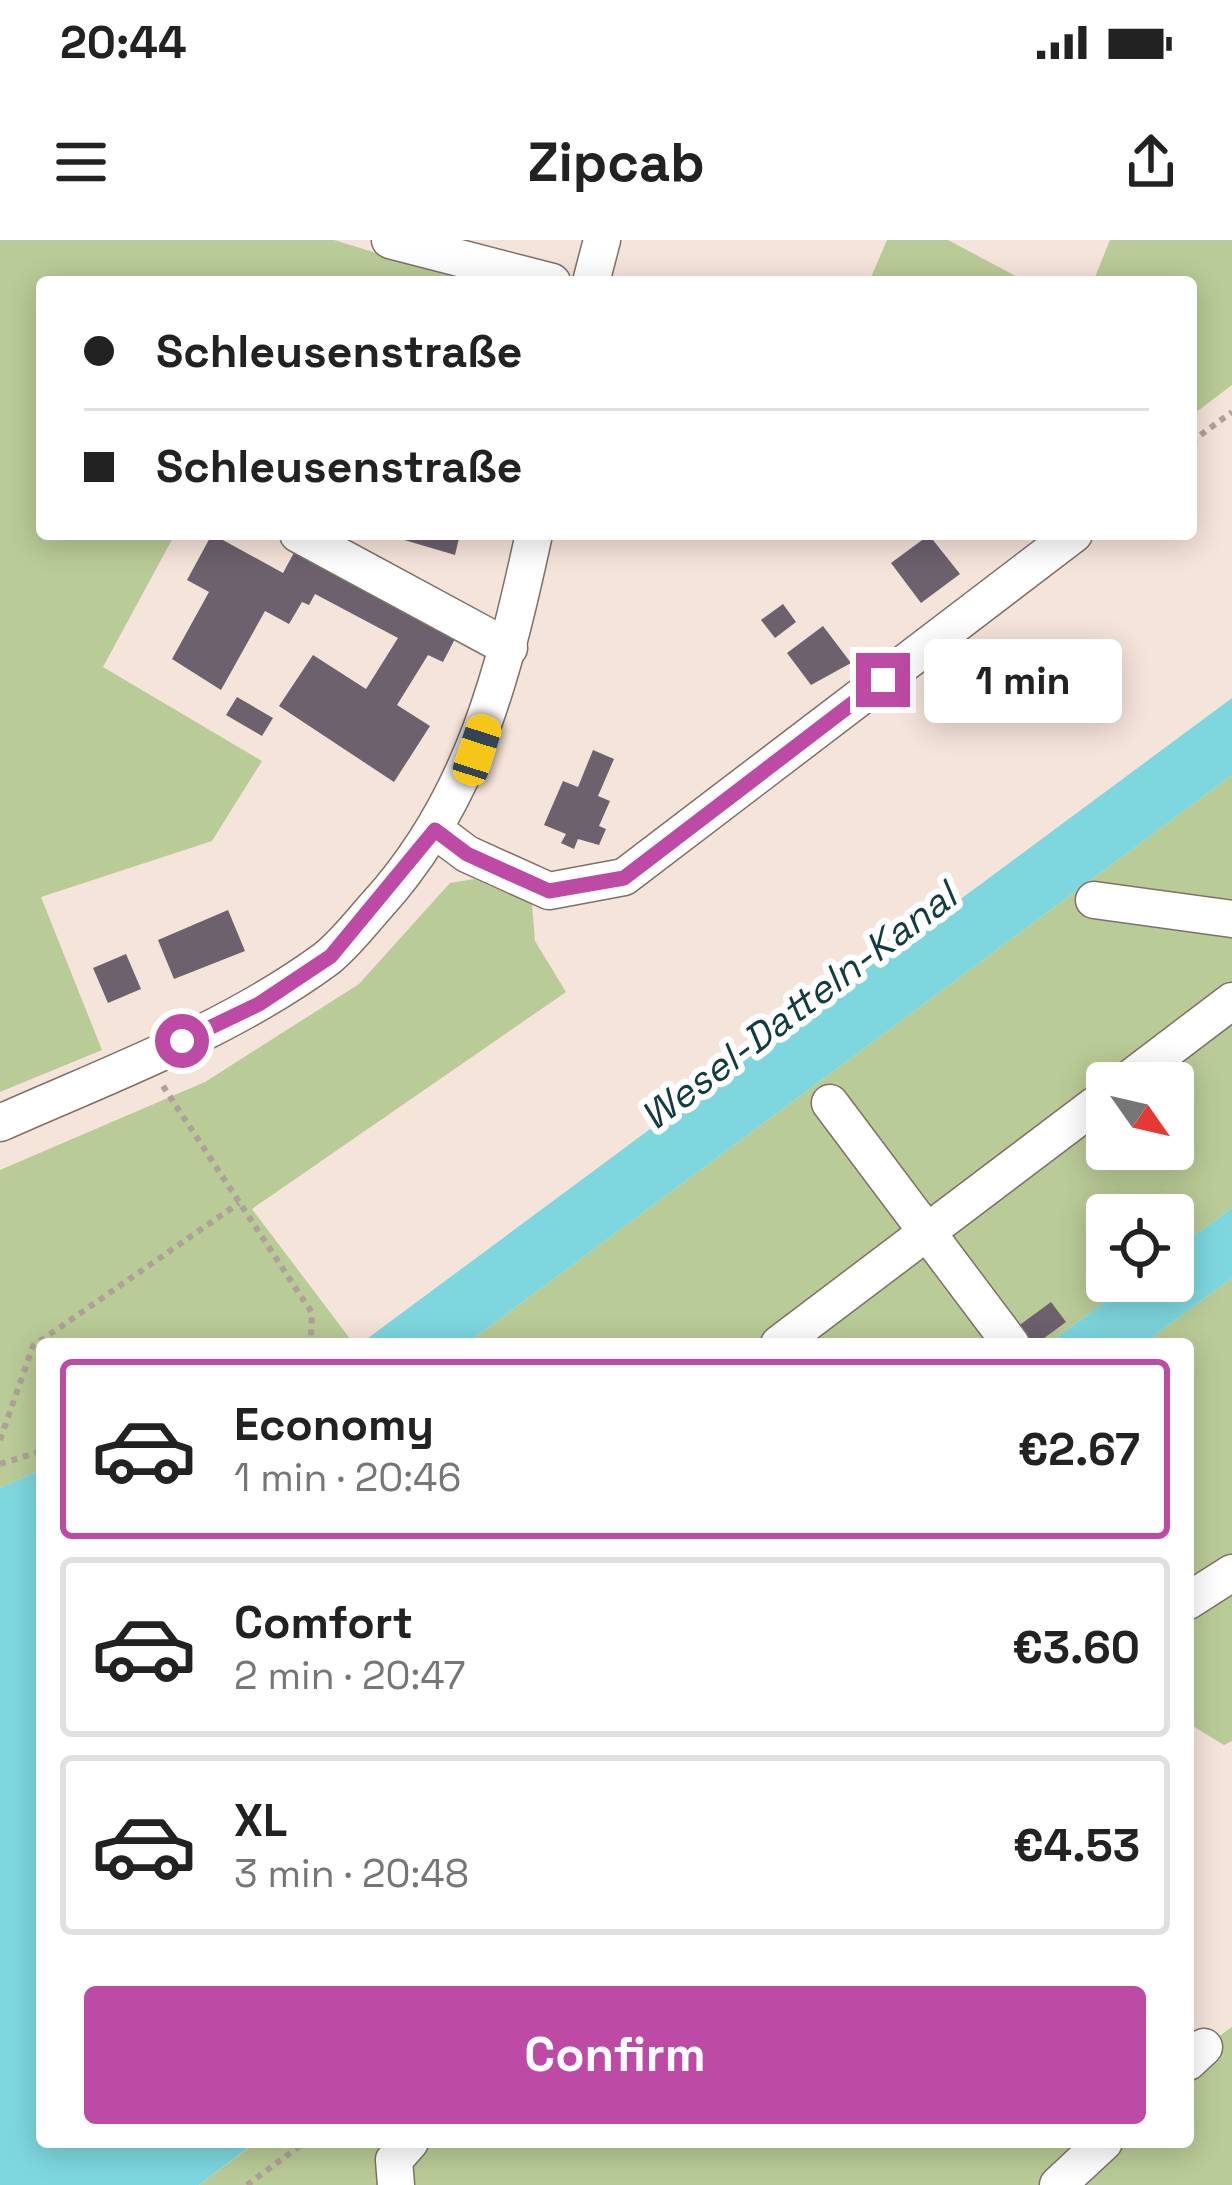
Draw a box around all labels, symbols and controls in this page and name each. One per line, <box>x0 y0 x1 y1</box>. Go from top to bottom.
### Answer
text: 20:44 <box>60 14 187 71</box>
text: Zipcab <box>527 128 705 197</box>
icon: menu <box>48 129 114 195</box>
icon: share <box>1118 129 1184 195</box>
text: Schleusenstraße <box>156 323 522 380</box>
text: Schleusenstraße <box>156 438 522 495</box>
callout: 1 min <box>925 638 1123 722</box>
route end <box>856 653 910 707</box>
text: 1 min <box>975 656 1071 705</box>
car <box>449 710 505 790</box>
water label: Wesel-Datteln-Kanal <box>631 869 969 1141</box>
route start <box>155 1014 209 1068</box>
north arrow <box>1086 1062 1194 1170</box>
map controls <box>1086 1062 1194 1302</box>
button: locate <box>1086 1194 1194 1302</box>
icon: car <box>90 1395 198 1503</box>
text: Economy <box>234 1396 434 1453</box>
text: €2.67 <box>1018 1421 1140 1478</box>
text: 1 min · 20:46 <box>234 1453 461 1502</box>
icon: car <box>90 1593 198 1701</box>
text: Comfort <box>234 1594 413 1651</box>
text: €3.60 <box>1012 1619 1140 1676</box>
text: 2 min · 20:47 <box>234 1651 465 1700</box>
icon: car <box>90 1791 198 1899</box>
text: XL <box>234 1792 287 1849</box>
text: €4.53 <box>1013 1817 1140 1874</box>
text: 3 min · 20:48 <box>234 1849 469 1898</box>
button: Confirm <box>84 1986 1146 2124</box>

